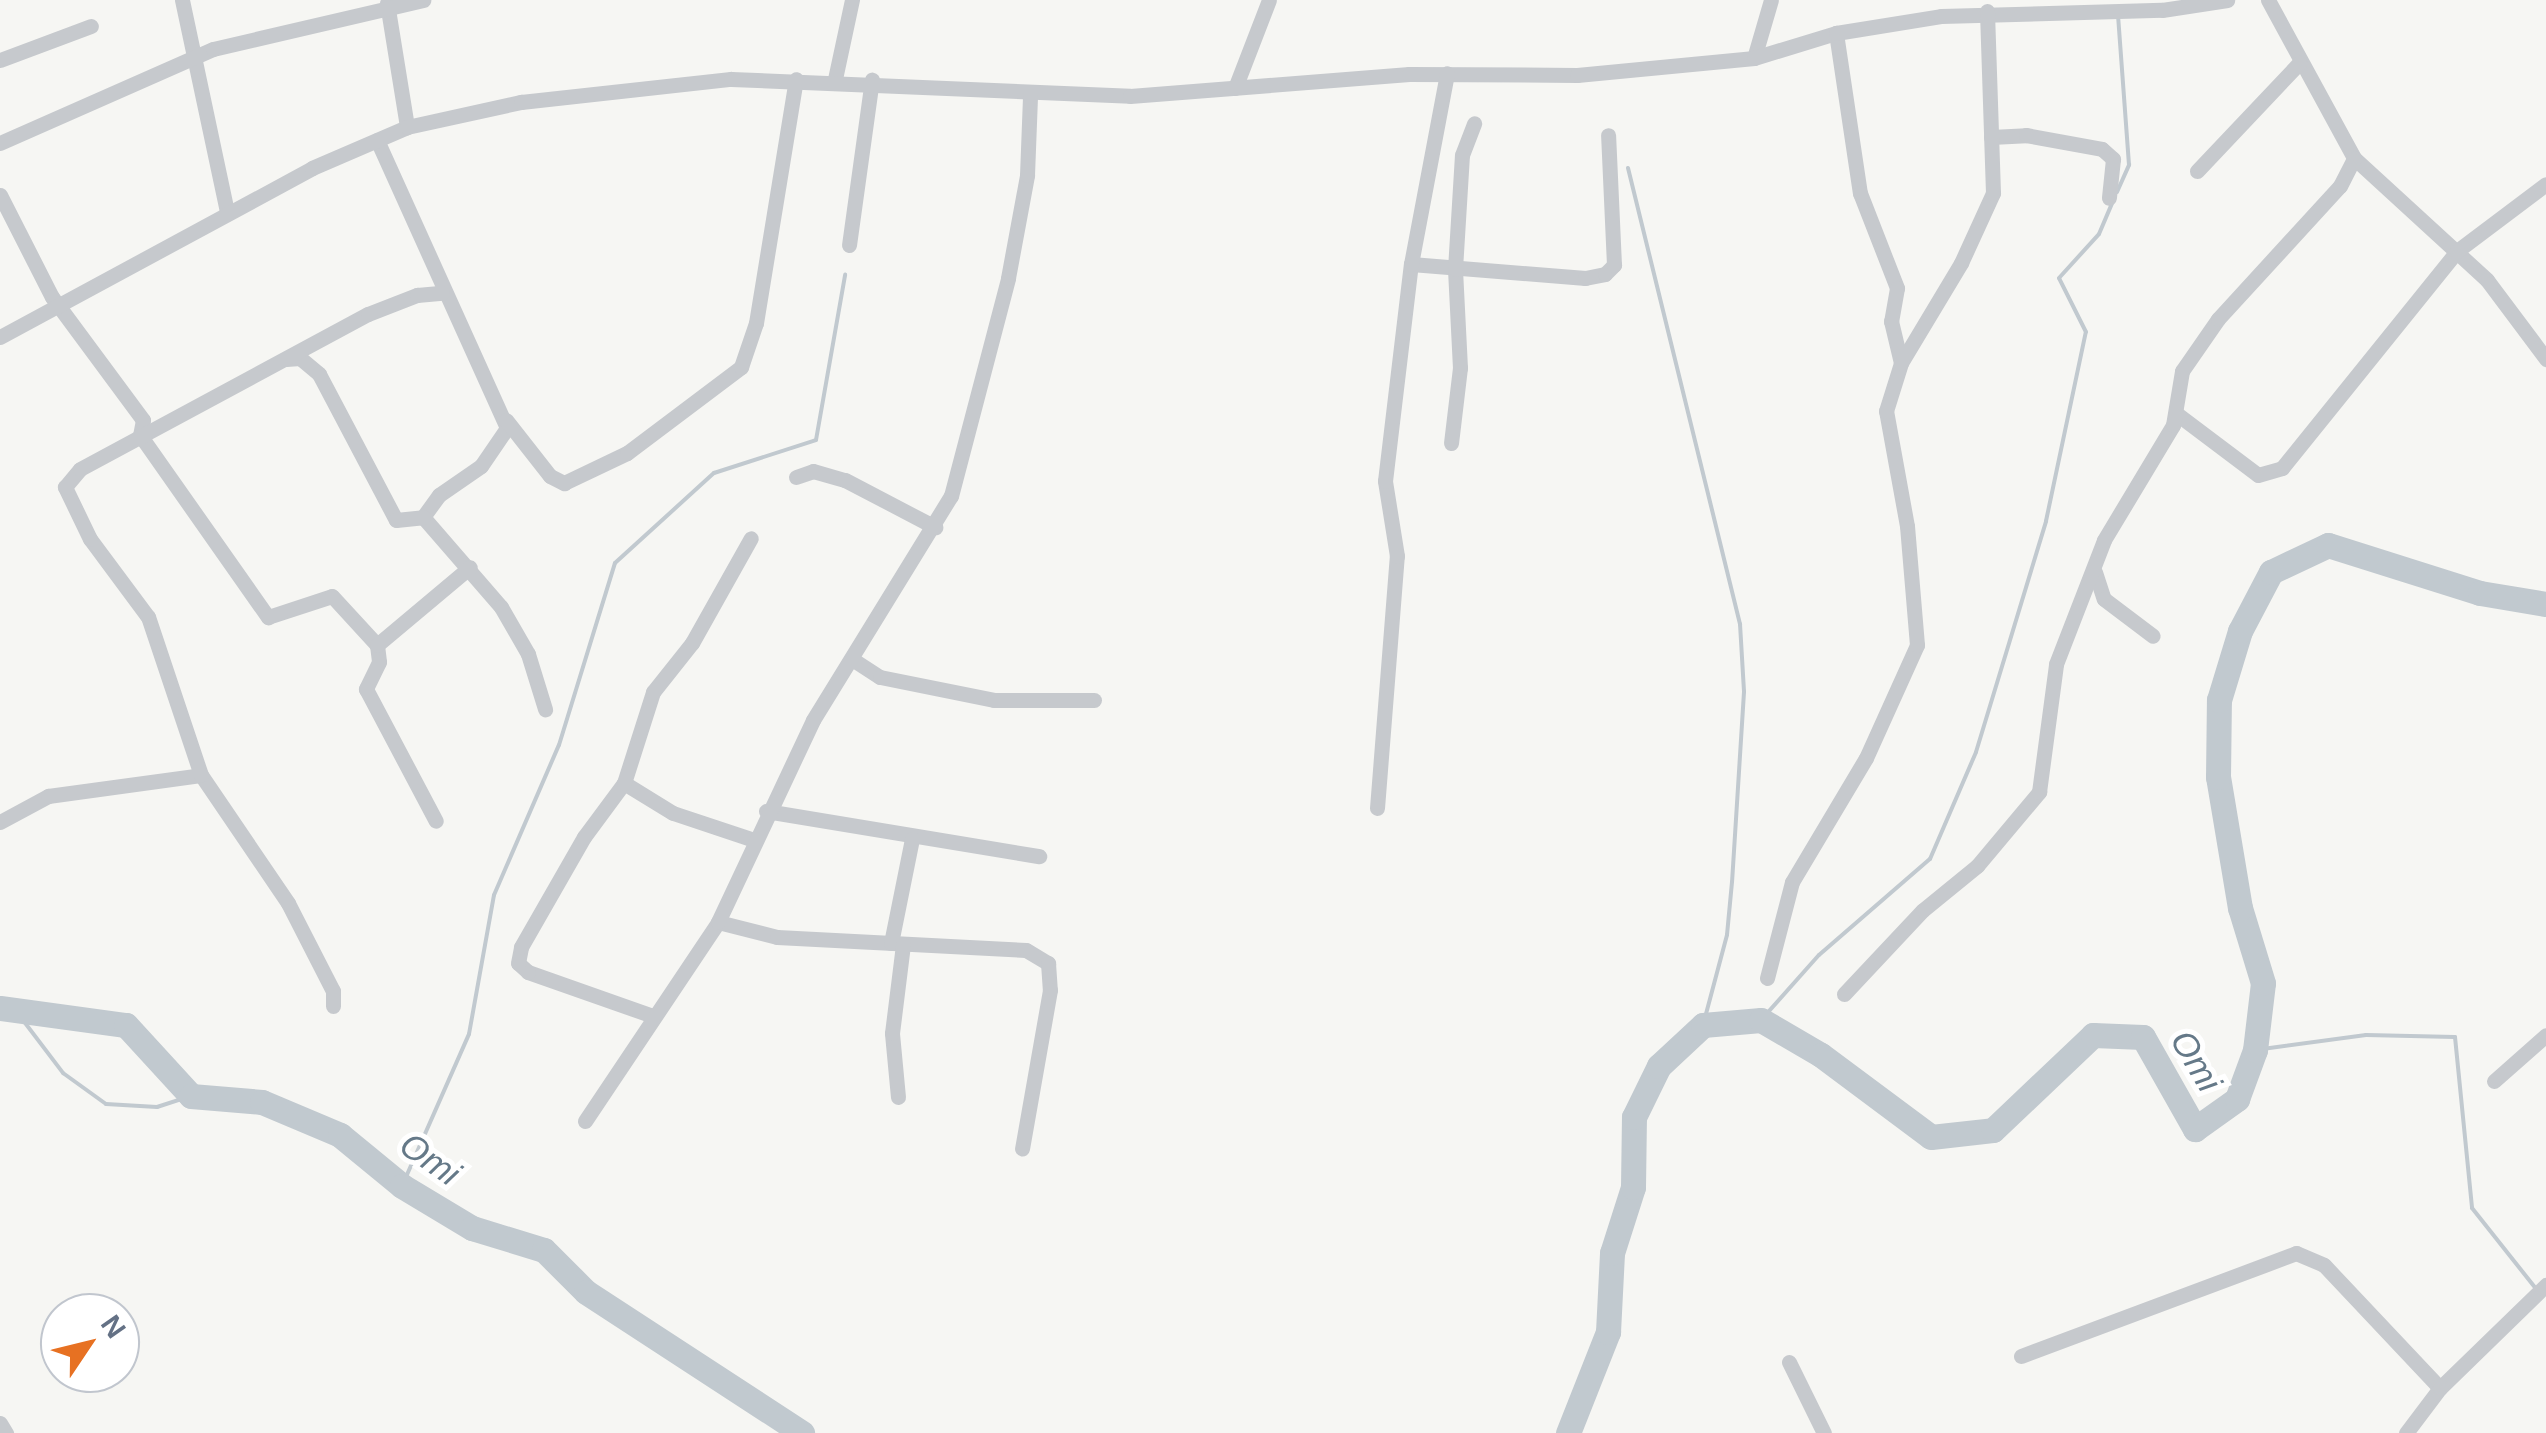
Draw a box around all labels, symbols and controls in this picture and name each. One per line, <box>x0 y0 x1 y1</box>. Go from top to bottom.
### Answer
water label: Omi <box>2161 1023 2231 1099</box>
water label: Omi <box>392 1123 468 1195</box>
north arrow <box>40 1293 140 1393</box>
text: N <box>95 1309 132 1344</box>

